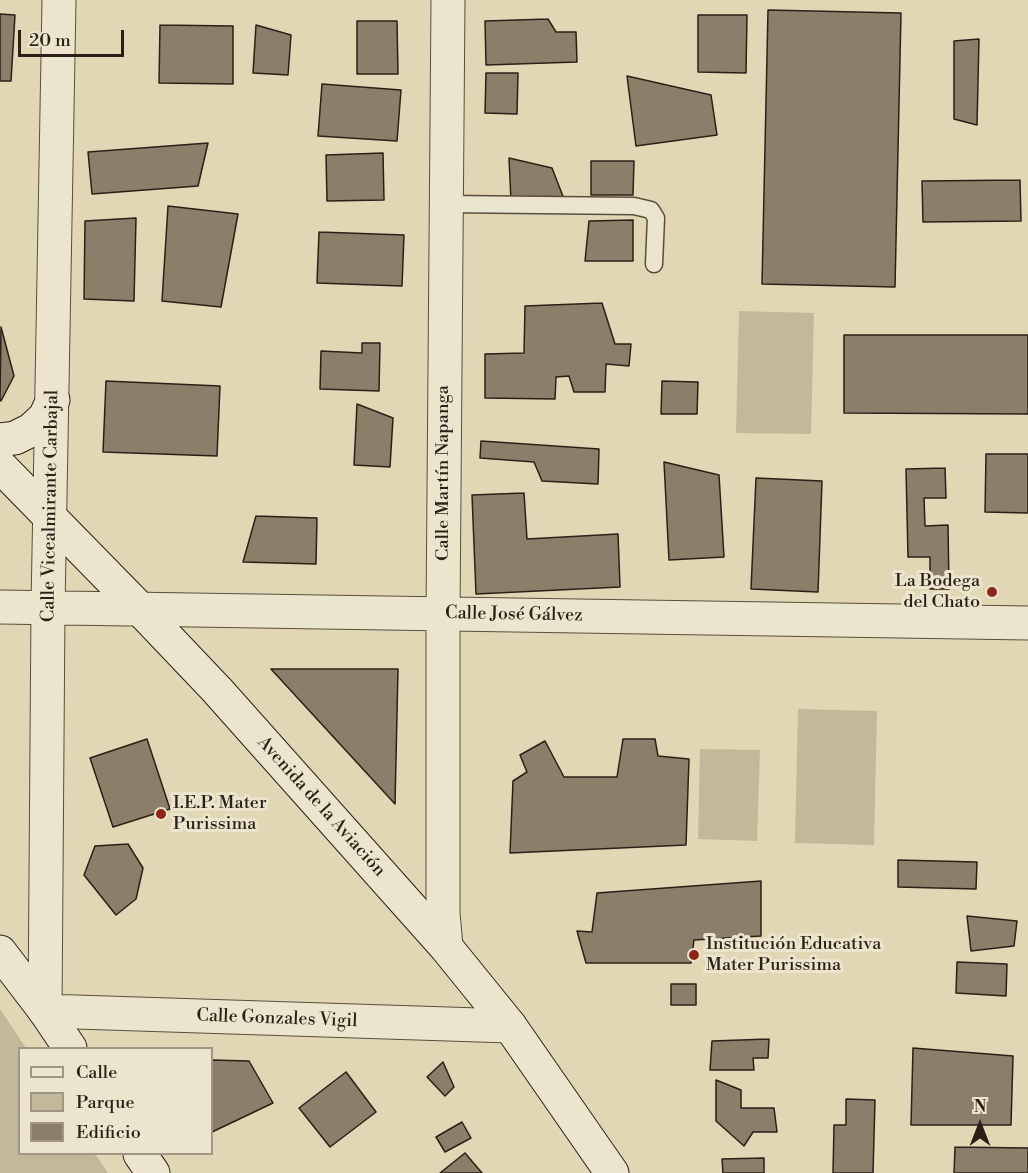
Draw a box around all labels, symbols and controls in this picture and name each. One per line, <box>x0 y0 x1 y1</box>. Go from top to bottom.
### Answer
scale bar <box>21 18 128 56</box>
text: 20 m <box>29 29 71 52</box>
street label: Calle Martín Napanga <box>433 385 455 561</box>
street label: Calle Vicealmirante Carbajal <box>38 390 64 622</box>
place label: La Bodega del Chato <box>895 571 980 614</box>
marker: La Bodega del Chato <box>985 585 999 599</box>
street label: Calle José Gálvez <box>445 603 583 627</box>
street label: Avenida de la Aviación <box>252 732 390 882</box>
place label: I.E.P. Mater Purissima <box>173 793 267 836</box>
marker: I.E.P. Mater Purissima <box>154 807 168 821</box>
place label: Institución Educativa Mater Purissima <box>706 934 881 976</box>
marker: Institución Educativa Mater Purissima <box>687 948 701 962</box>
street label: Calle Gonzales Vigil <box>196 1005 358 1033</box>
legend <box>18 1047 213 1155</box>
text: Calle <box>76 1061 117 1084</box>
text: Parque <box>76 1091 135 1114</box>
north arrow <box>950 1095 1010 1155</box>
text: N <box>974 1097 986 1117</box>
text: Edificio <box>76 1121 141 1144</box>

